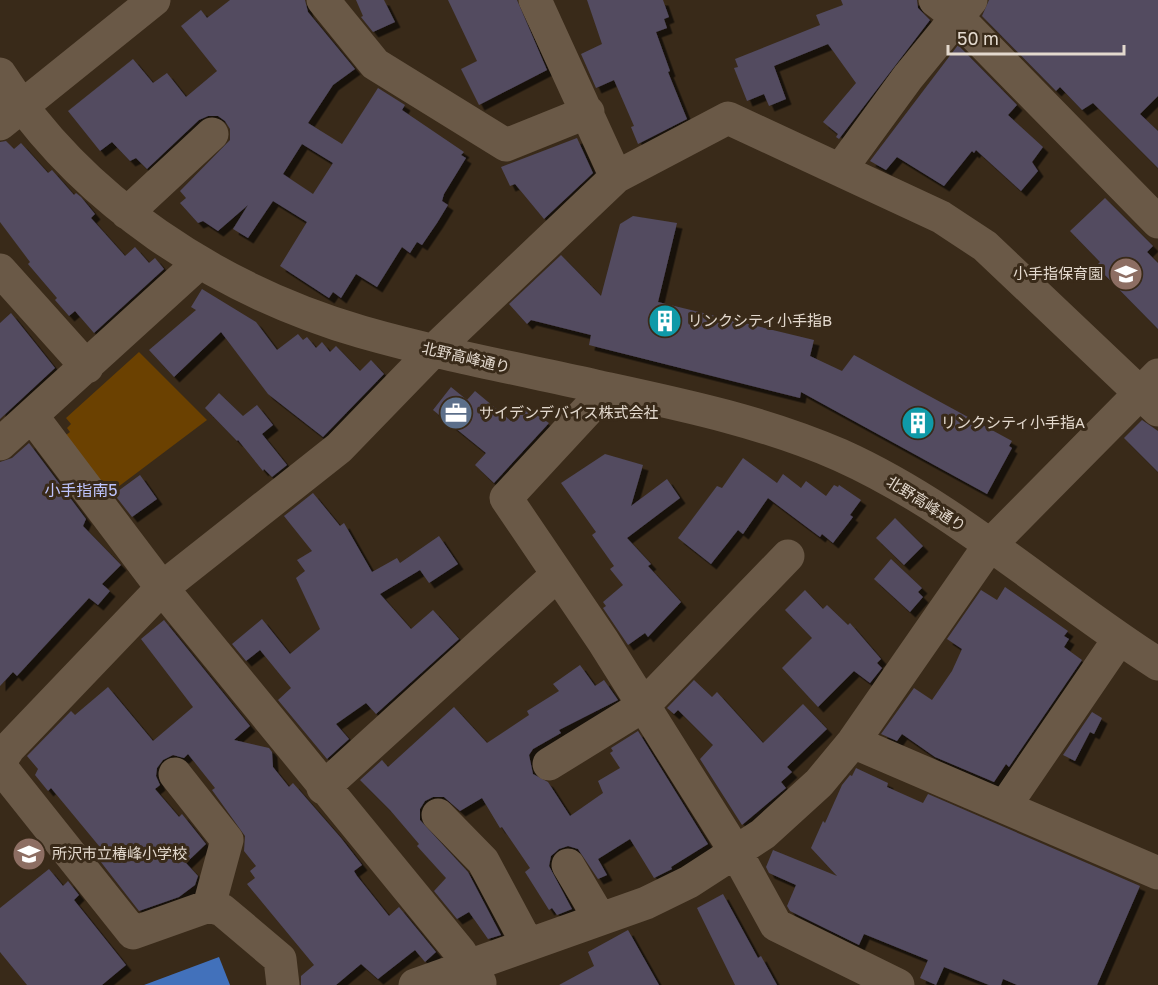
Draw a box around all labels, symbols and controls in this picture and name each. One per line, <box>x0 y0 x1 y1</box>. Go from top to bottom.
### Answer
scale bar <box>948 18 1124 56</box>
text: 50 m <box>957 27 999 49</box>
school or university icon: 小手指保育園 <box>1108 256 1144 292</box>
place label: 小手指保育園 <box>1013 264 1103 282</box>
building icon: リンクシティ小手指B <box>647 303 683 339</box>
place label: リンクシティ小手指B <box>688 311 832 329</box>
street label: 北野高峰通り <box>420 338 512 376</box>
office icon: サイデンデバイス株式会社 <box>438 395 474 431</box>
place label: サイデンデバイス株式会社 <box>479 403 659 421</box>
building icon: リンクシティ小手指A <box>900 405 936 441</box>
place label: リンクシティ小手指A <box>941 413 1085 431</box>
street label: 北野高峰通り <box>884 472 969 535</box>
district label: 小手指南5 <box>44 480 118 500</box>
school or university icon: 所沢市立椿峰小学校 <box>11 836 47 872</box>
place label: 所沢市立椿峰小学校 <box>52 844 187 862</box>

